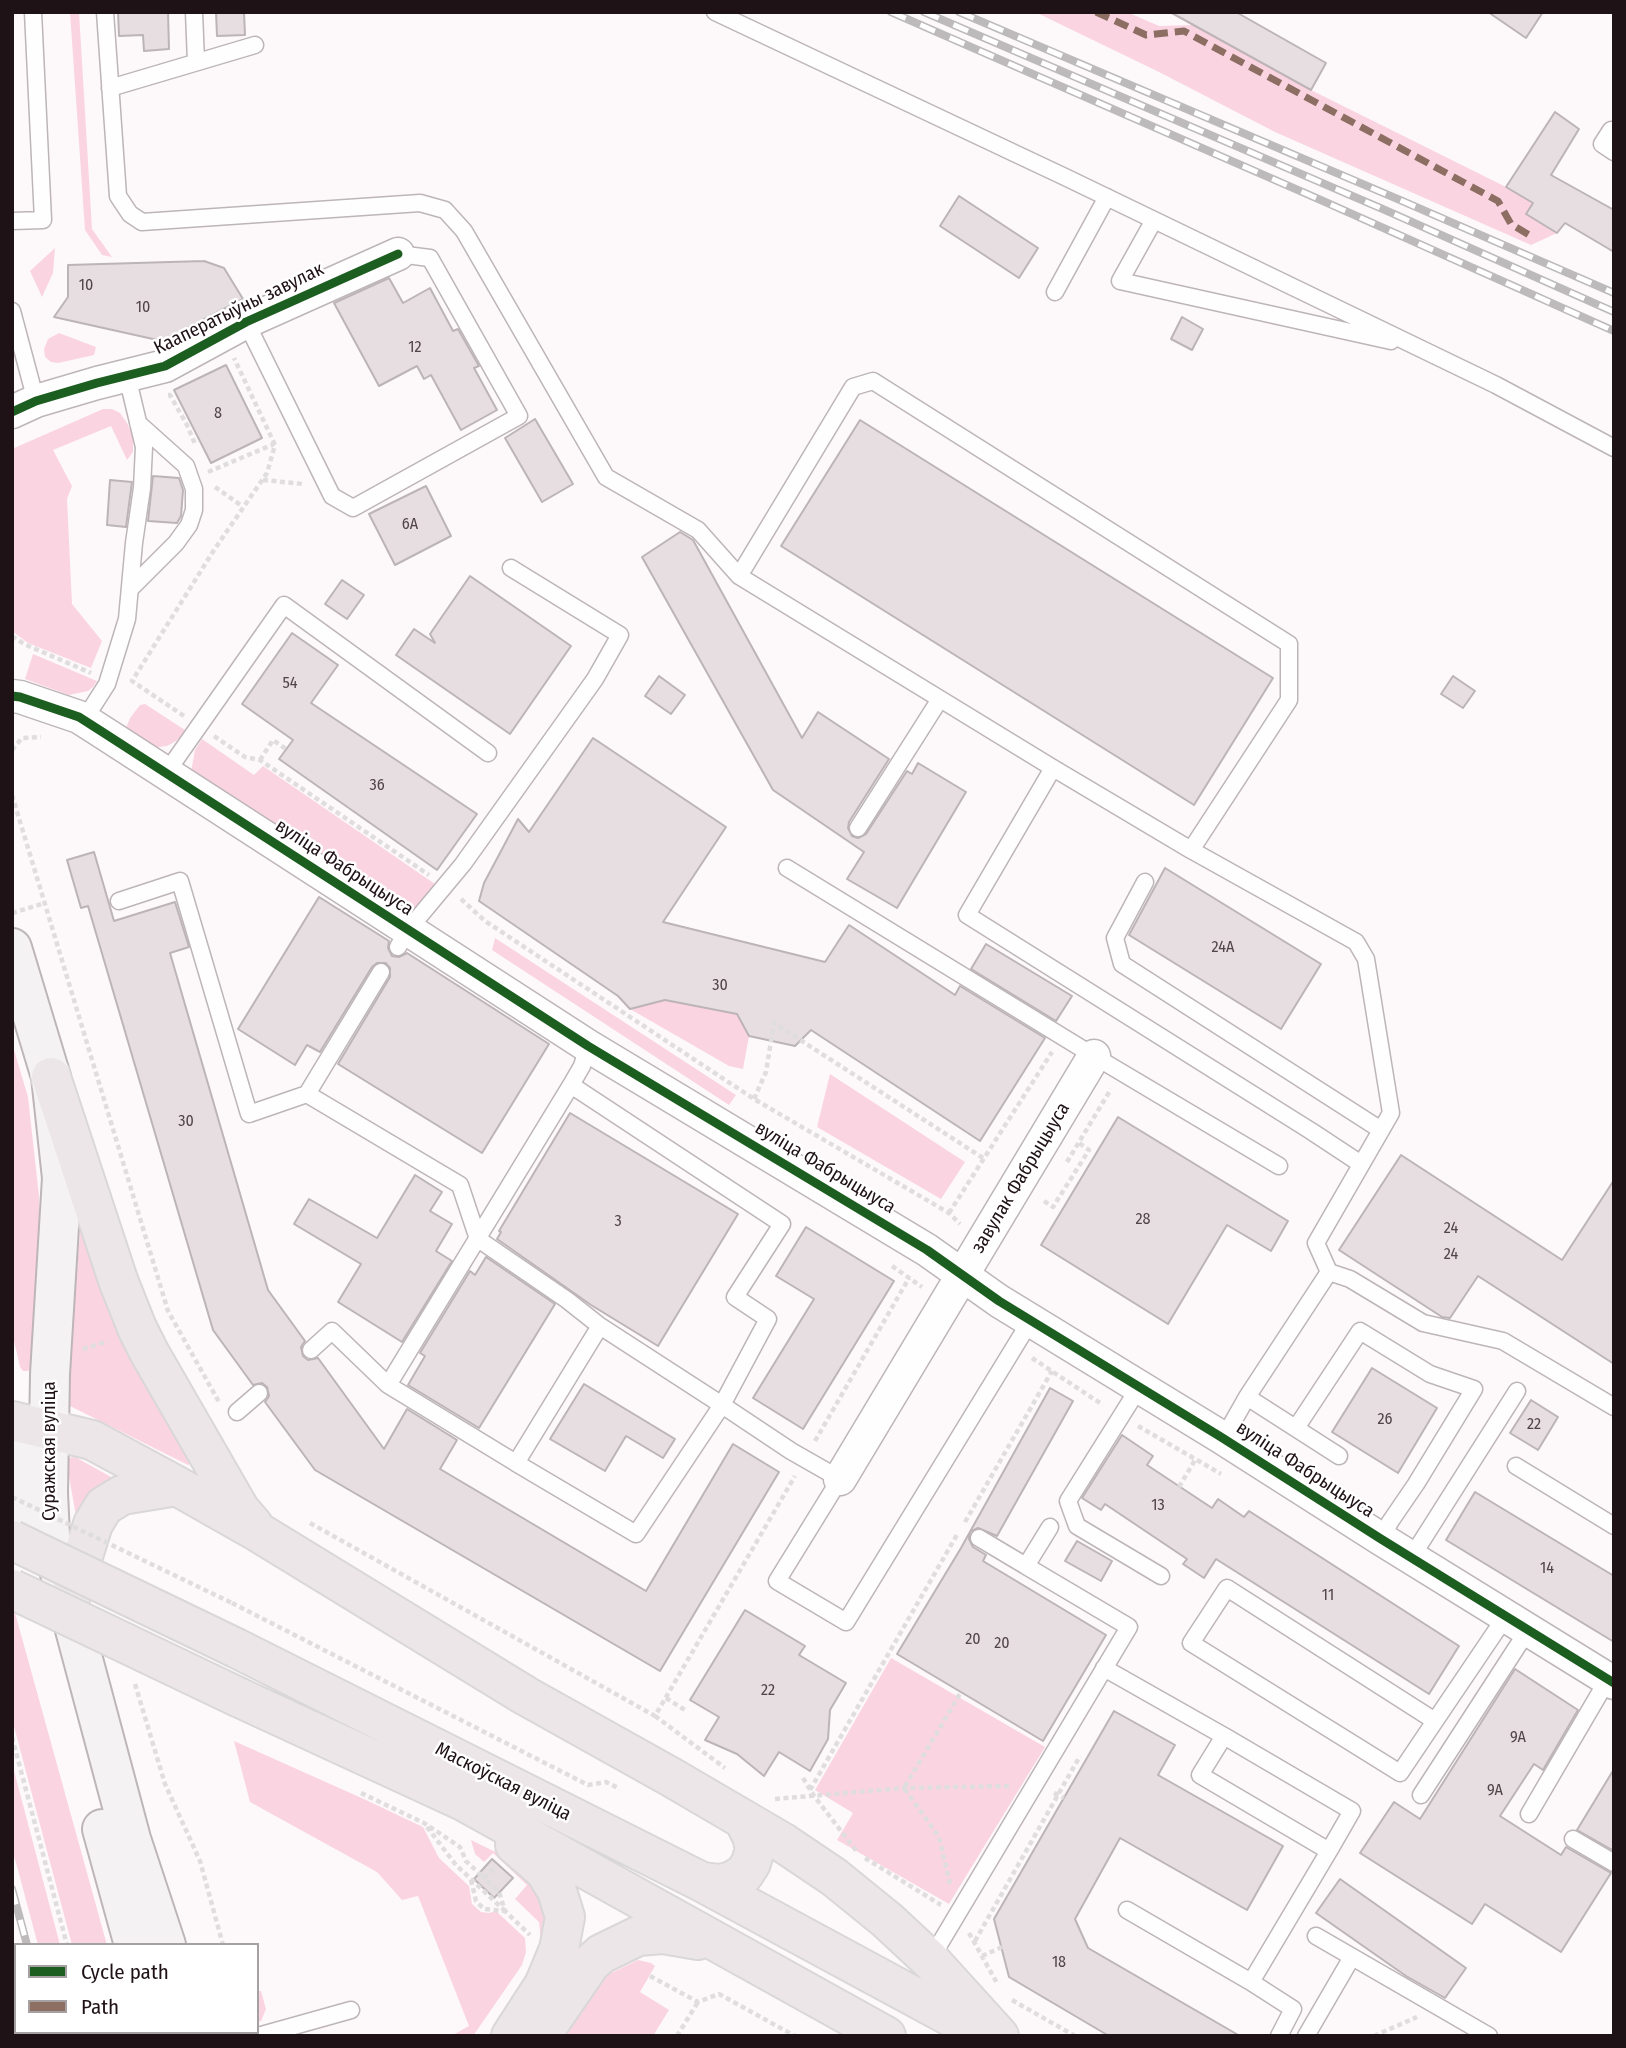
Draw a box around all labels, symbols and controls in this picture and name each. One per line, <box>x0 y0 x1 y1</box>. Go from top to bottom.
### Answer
street label: Кааператыўны завулак <box>150 258 328 360</box>
house number: 10 <box>79 276 93 296</box>
house number: 10 <box>136 298 150 318</box>
house number: 12 <box>408 338 422 358</box>
house number: 8 <box>214 404 222 424</box>
house number: 6А <box>402 515 418 535</box>
house number: 54 <box>282 674 298 694</box>
house number: 36 <box>369 776 385 796</box>
street label: вуліца Фабрыцыуса <box>271 815 417 921</box>
house number: 24А <box>1212 938 1234 958</box>
house number: 30 <box>712 976 728 996</box>
street label: завулак Фабрыцыуса <box>967 1099 1075 1257</box>
house number: 30 <box>178 1112 194 1132</box>
street label: вуліца Фабрыцыуса <box>751 1117 899 1219</box>
house number: 28 <box>1135 1210 1151 1230</box>
house number: 3 <box>614 1212 622 1232</box>
house number: 24 <box>1444 1219 1458 1239</box>
house number: 24 <box>1444 1245 1458 1265</box>
street label: Суражская вуліца <box>39 1381 61 1521</box>
house number: 26 <box>1378 1410 1392 1430</box>
house number: 22 <box>1527 1415 1541 1435</box>
street label: вуліца Фабрыцыуса <box>1232 1417 1378 1523</box>
house number: 13 <box>1151 1496 1165 1516</box>
house number: 14 <box>1540 1559 1554 1579</box>
house number: 11 <box>1322 1586 1334 1606</box>
house number: 20 <box>965 1630 981 1650</box>
house number: 20 <box>994 1634 1010 1654</box>
house number: 22 <box>761 1681 775 1701</box>
house number: 9А <box>1510 1728 1526 1748</box>
street label: Маскоўская вуліца <box>431 1738 575 1826</box>
house number: 9А <box>1487 1781 1503 1801</box>
legend <box>14 1943 259 2034</box>
house number: 18 <box>1052 1953 1066 1973</box>
text: Cycle path <box>81 1959 169 1985</box>
text: Path <box>81 1994 119 2020</box>

